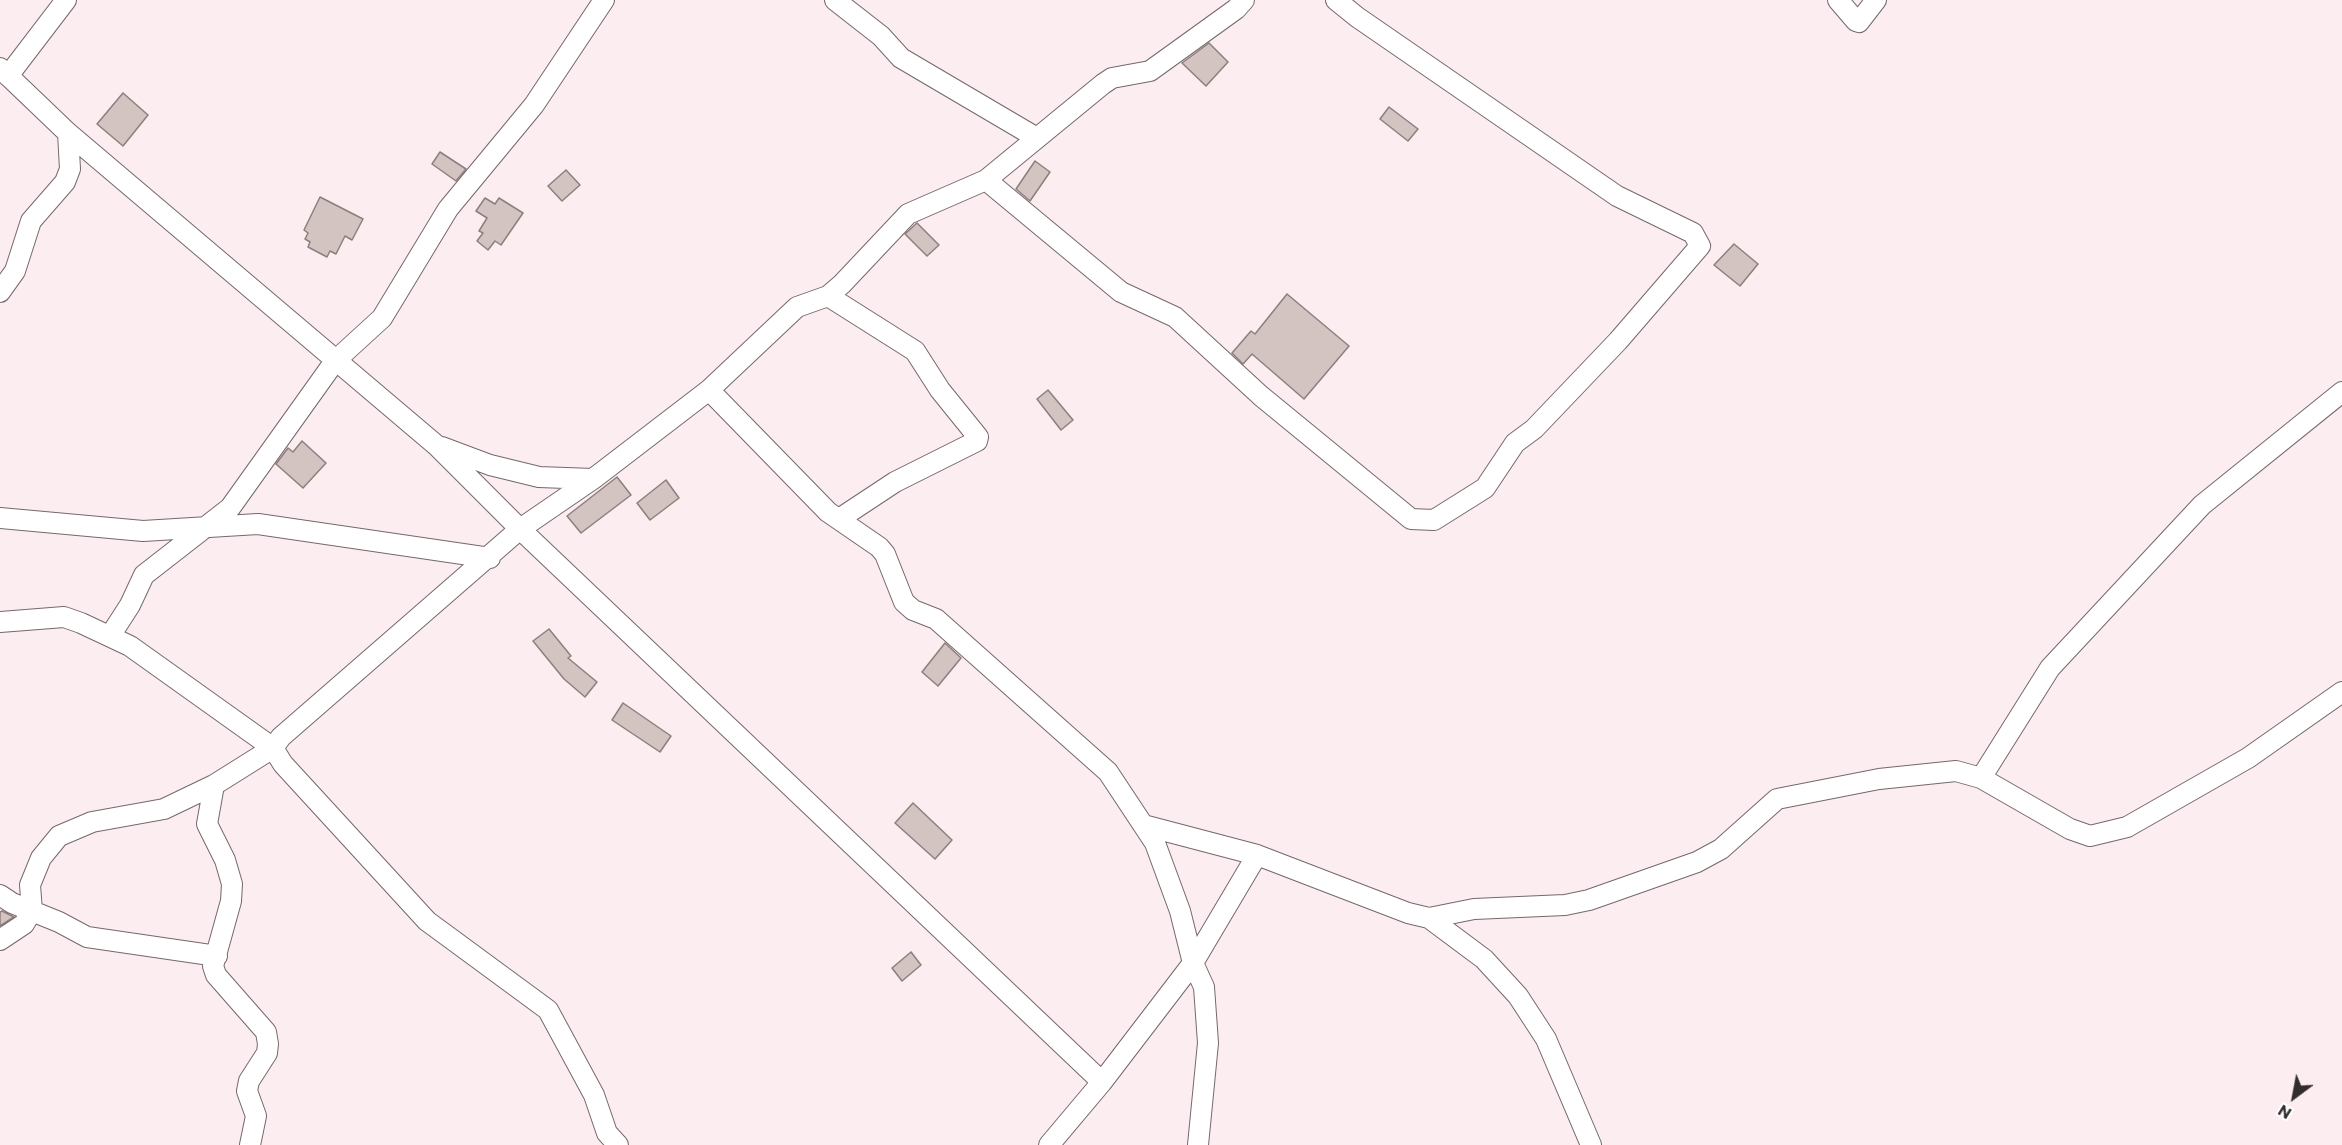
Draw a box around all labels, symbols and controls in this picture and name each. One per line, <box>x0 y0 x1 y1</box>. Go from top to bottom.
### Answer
north arrow <box>2264 1067 2324 1127</box>
text: N <box>2274 1101 2294 1124</box>

